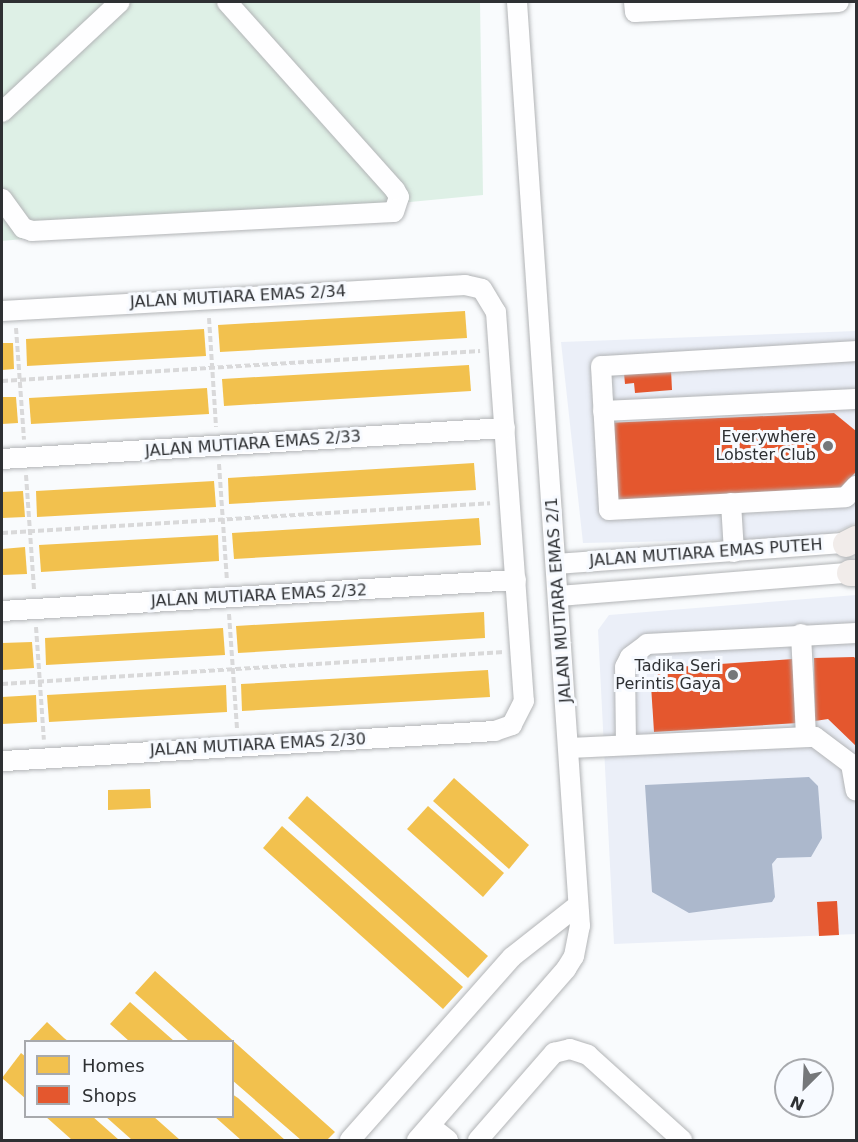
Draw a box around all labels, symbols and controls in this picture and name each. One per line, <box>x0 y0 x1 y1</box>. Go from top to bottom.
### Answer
street label: JALAN MUTIARA EMAS 2/34 <box>130 282 346 312</box>
street label: JALAN MUTIARA EMAS 2/33 <box>145 427 361 461</box>
place label: Everywhere Lobster Club <box>715 427 816 465</box>
marker: Everywhere Lobster Club <box>821 439 835 453</box>
street label: JALAN MUTIARA EMAS 2/1 <box>542 497 576 703</box>
street label: JALAN MUTIARA EMAS PUTEH <box>589 535 823 571</box>
street label: JALAN MUTIARA EMAS 2/32 <box>151 581 367 611</box>
place label: Tadika Seri Perintis Gaya <box>615 656 721 694</box>
marker: Tadika Seri Perintis Gaya <box>726 668 740 682</box>
street label: JALAN MUTIARA EMAS 2/30 <box>150 730 366 760</box>
legend <box>24 1040 234 1118</box>
text: Homes <box>82 1055 145 1076</box>
north arrow <box>774 1058 834 1118</box>
text: Shops <box>82 1085 137 1106</box>
text: N <box>787 1092 807 1114</box>

